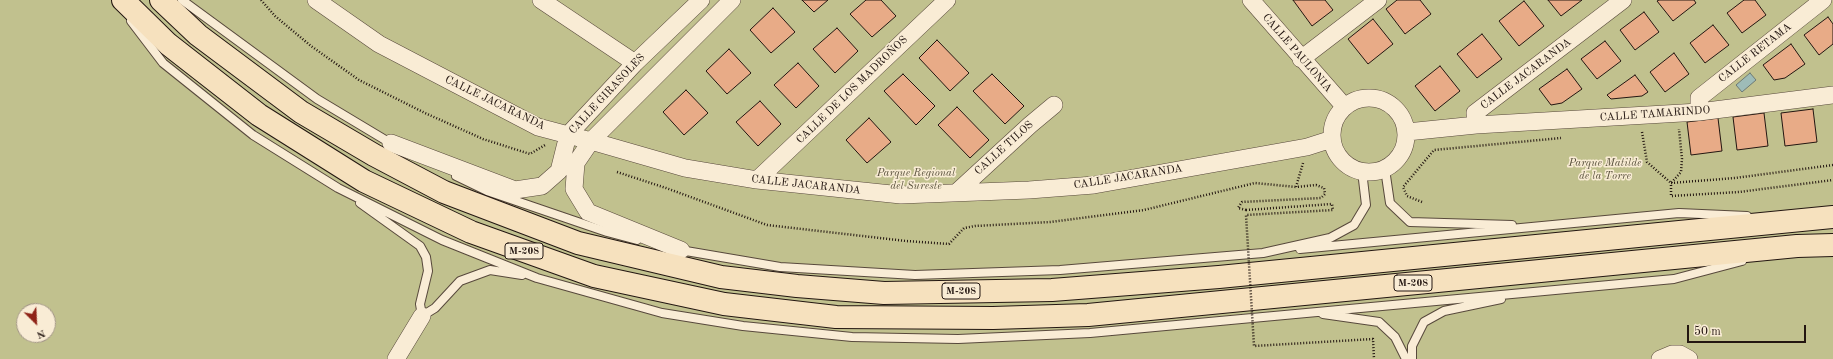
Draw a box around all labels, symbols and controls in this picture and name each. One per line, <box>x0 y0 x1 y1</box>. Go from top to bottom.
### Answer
street label: CALLE PAULONIA <box>1259 11 1335 95</box>
street label: CALLE RETAMA <box>1716 20 1794 86</box>
street label: CALLE DE LOS MADROÑOS <box>794 33 910 147</box>
street label: CALLE JACARANDA <box>1478 36 1574 112</box>
street label: CALLE GIRASOLES <box>566 51 648 137</box>
street label: CALLE JACARANDA <box>443 73 547 133</box>
street label: CALLE TAMARINDO <box>1599 104 1711 124</box>
street label: CALLE TILOS <box>972 118 1036 178</box>
park label: Parque Matilde de la Torre <box>1569 156 1641 182</box>
street label: CALLE JACARANDA <box>1073 162 1183 192</box>
park label: Parque Regional del Sureste <box>877 166 955 192</box>
street label: CALLE JACARANDA <box>751 173 861 197</box>
road number: M-208 <box>505 243 543 259</box>
road number: M-208 <box>1394 275 1432 291</box>
road number: M-208 <box>942 283 980 299</box>
north arrow <box>16 303 56 343</box>
scale bar <box>1689 317 1808 343</box>
text: 50 m <box>1694 326 1721 338</box>
text: N <box>35 327 47 340</box>

